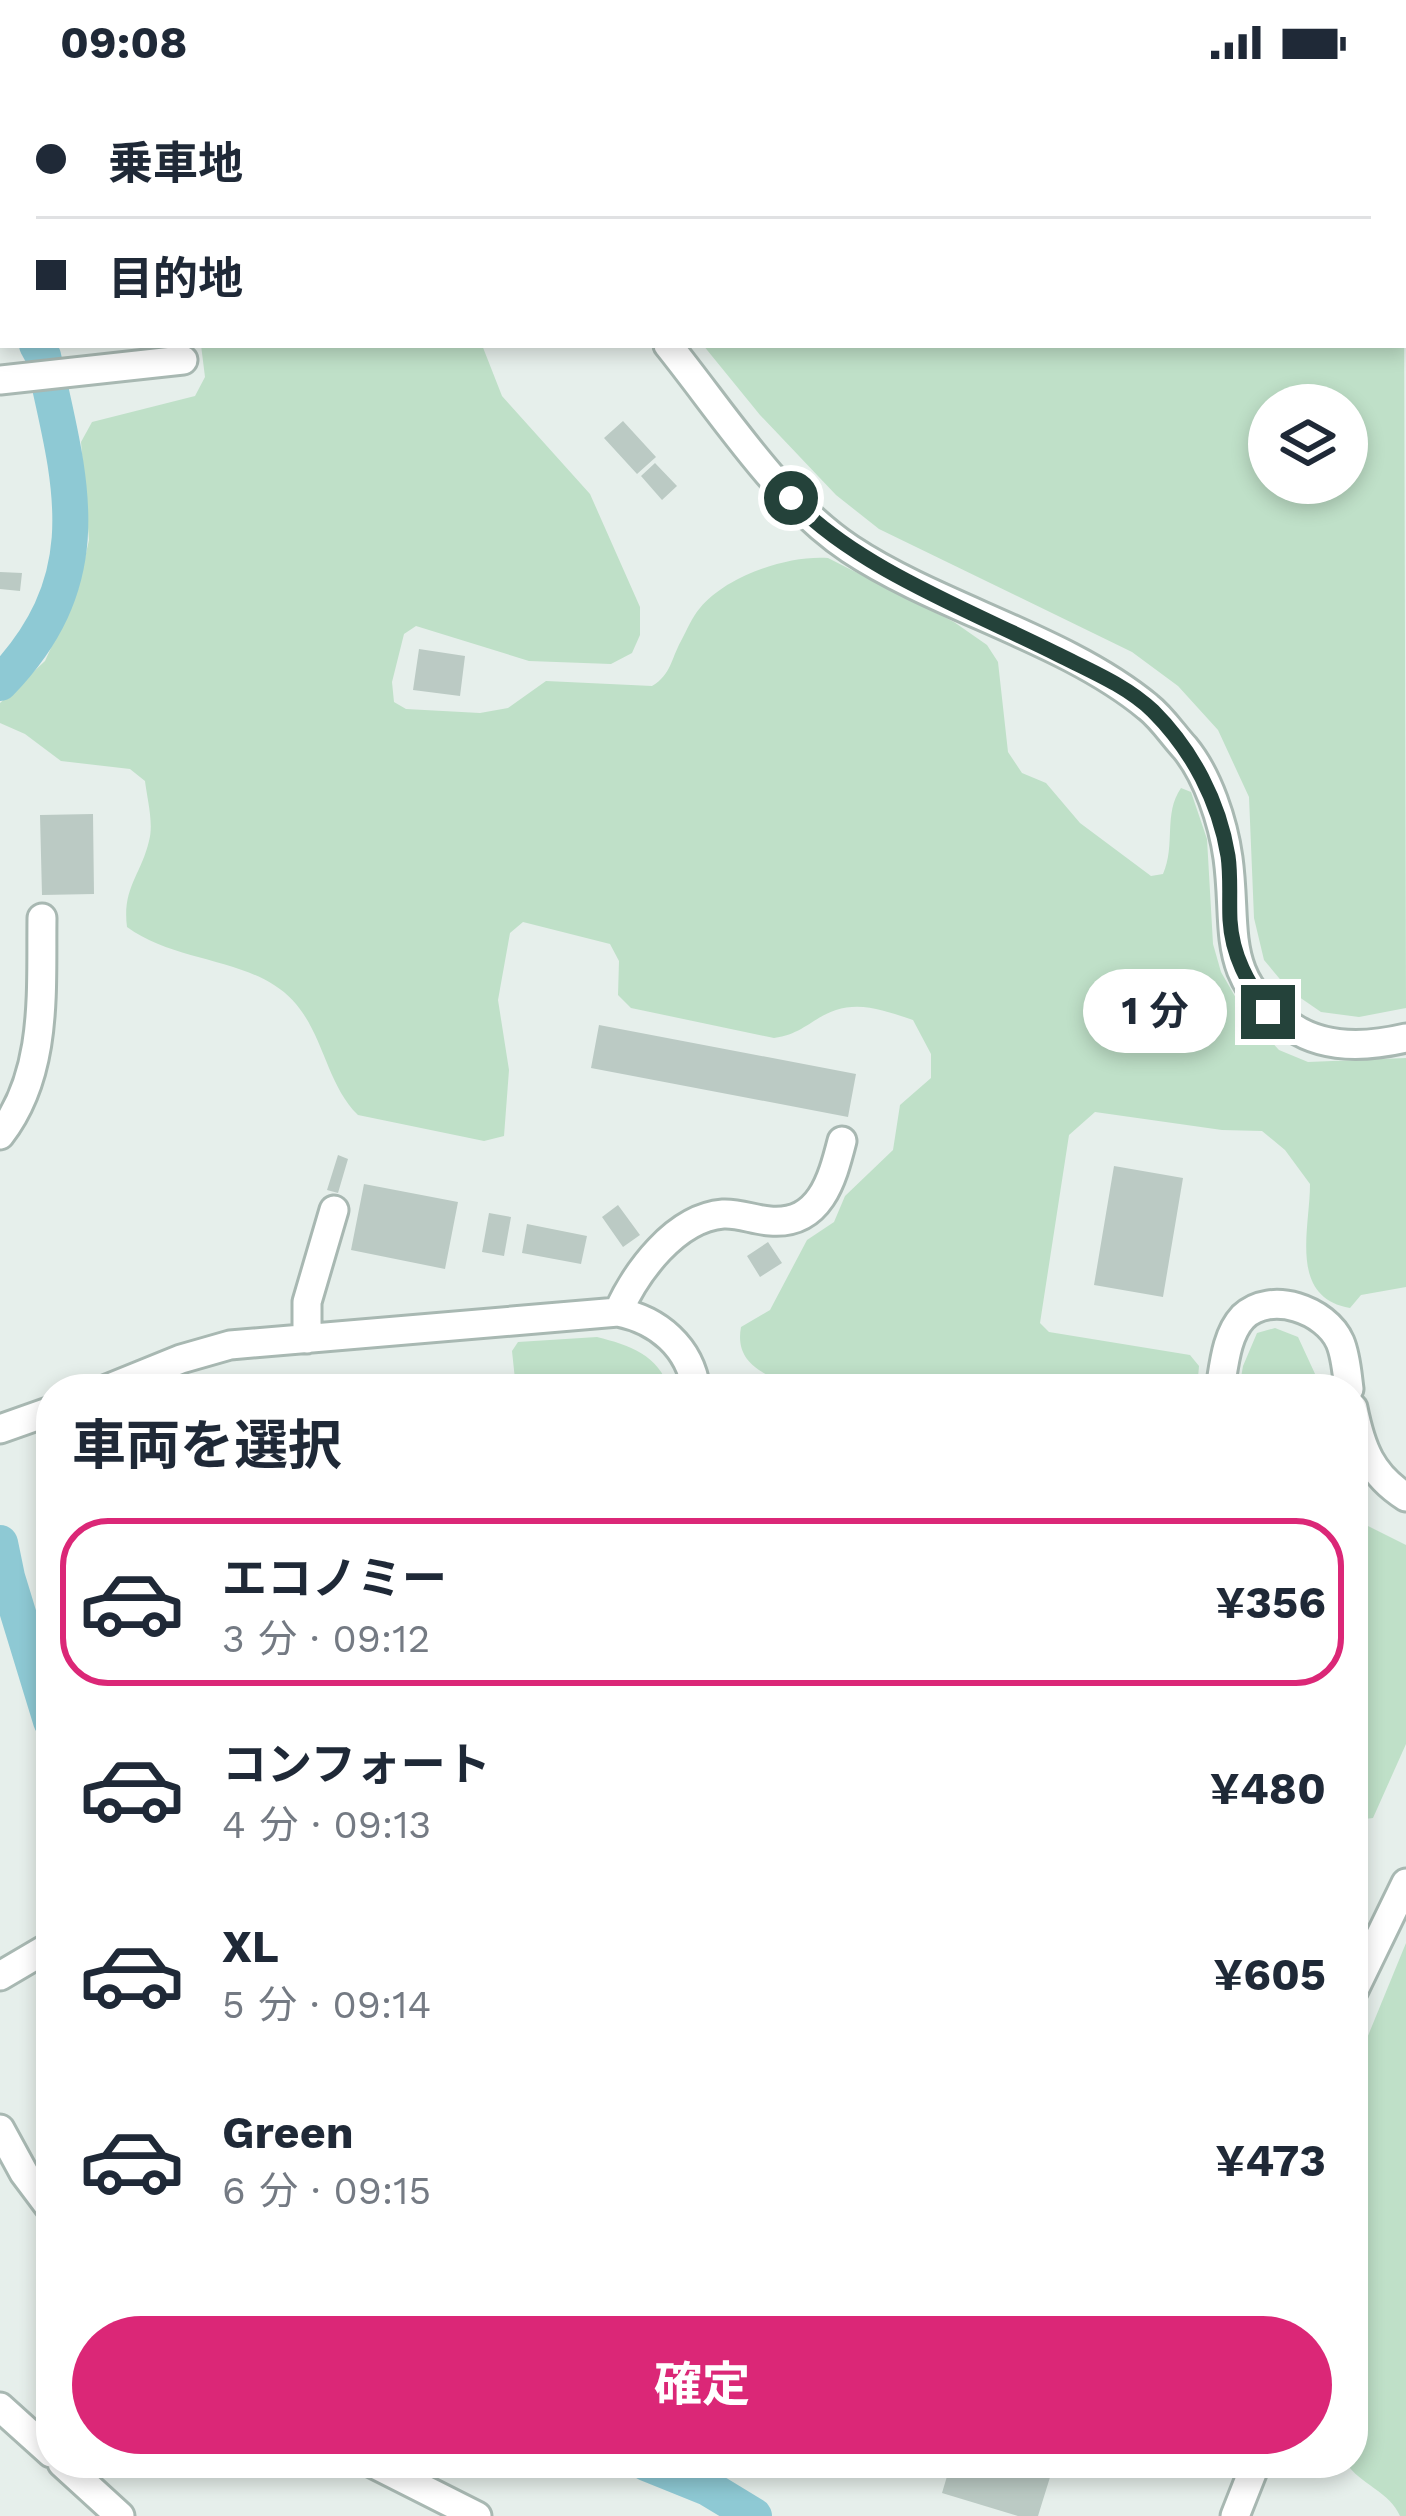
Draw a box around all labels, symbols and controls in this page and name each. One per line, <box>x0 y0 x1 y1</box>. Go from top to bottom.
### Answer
text: 09:08 <box>60 16 188 69</box>
text: 乗車地 <box>108 137 243 190</box>
text: 目的地 <box>108 252 243 305</box>
map controls <box>1248 384 1368 504</box>
button: layers <box>1248 384 1368 504</box>
route start <box>764 471 818 525</box>
callout: 1 分 <box>1082 970 1226 1054</box>
route end <box>1241 985 1295 1039</box>
text: 1 分 <box>1122 988 1188 1033</box>
text: 車両を選択 <box>72 1414 342 1477</box>
icon: car <box>78 1548 186 1656</box>
text: エコノミー <box>222 1552 447 1605</box>
text: ¥356 <box>1215 1576 1326 1629</box>
text: 3 分 · 09:12 <box>222 1616 430 1661</box>
icon: car <box>78 1734 186 1842</box>
text: コンフォート <box>222 1738 491 1791</box>
text: ¥480 <box>1210 1762 1326 1815</box>
text: 4 分 · 09:13 <box>222 1802 431 1847</box>
icon: car <box>78 1920 186 2028</box>
text: XL <box>222 1920 279 1973</box>
text: ¥605 <box>1213 1948 1326 2001</box>
text: 5 分 · 09:14 <box>222 1982 431 2027</box>
icon: car <box>78 2106 186 2214</box>
text: Green <box>222 2106 354 2159</box>
text: ¥473 <box>1215 2134 1326 2187</box>
text: 6 分 · 09:15 <box>222 2168 431 2213</box>
button: 確定 <box>72 2316 1332 2454</box>

